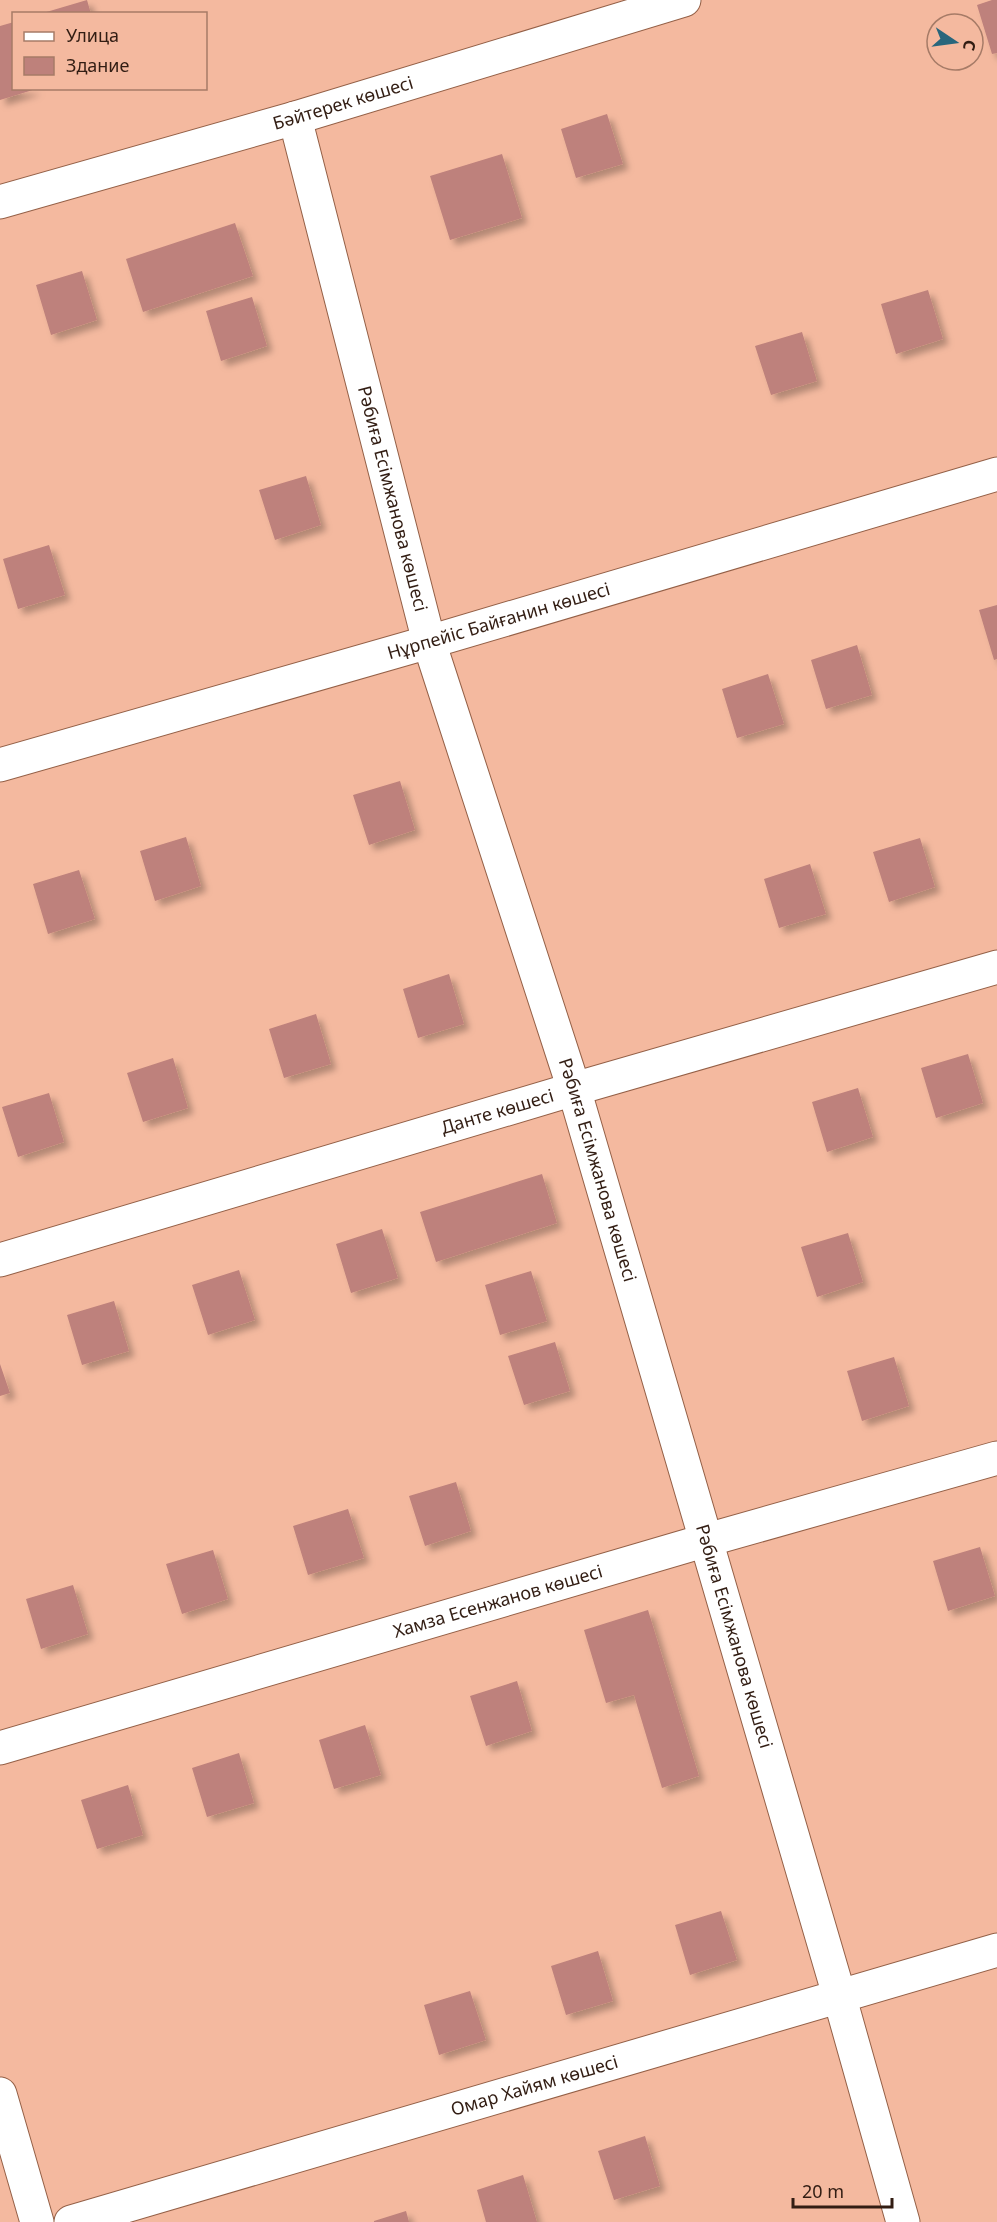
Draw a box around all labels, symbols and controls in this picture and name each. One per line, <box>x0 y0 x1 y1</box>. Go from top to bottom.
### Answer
legend <box>12 12 207 90</box>
north arrow <box>925 12 985 72</box>
text: Улица <box>66 23 119 47</box>
text: С <box>958 38 981 53</box>
text: Здание <box>66 53 130 77</box>
street label: Бәйтерек көшесі <box>270 70 416 135</box>
street label: Рәбиға Есімжанова көшесі <box>353 383 434 614</box>
street label: Нұрпейіс Байғанин көшесі <box>384 576 613 664</box>
street label: Рәбиға Есімжанова көшесі <box>554 1055 643 1284</box>
street label: Данте көшесі <box>438 1083 556 1139</box>
street label: Рәбиға Есімжанова көшесі <box>691 1521 779 1751</box>
street label: Хамза Есенжанов көшесі <box>390 1558 605 1643</box>
street label: Омар Хайям көшесі <box>448 2049 621 2121</box>
scale bar <box>793 2171 892 2209</box>
text: 20 m <box>802 2179 844 2203</box>

